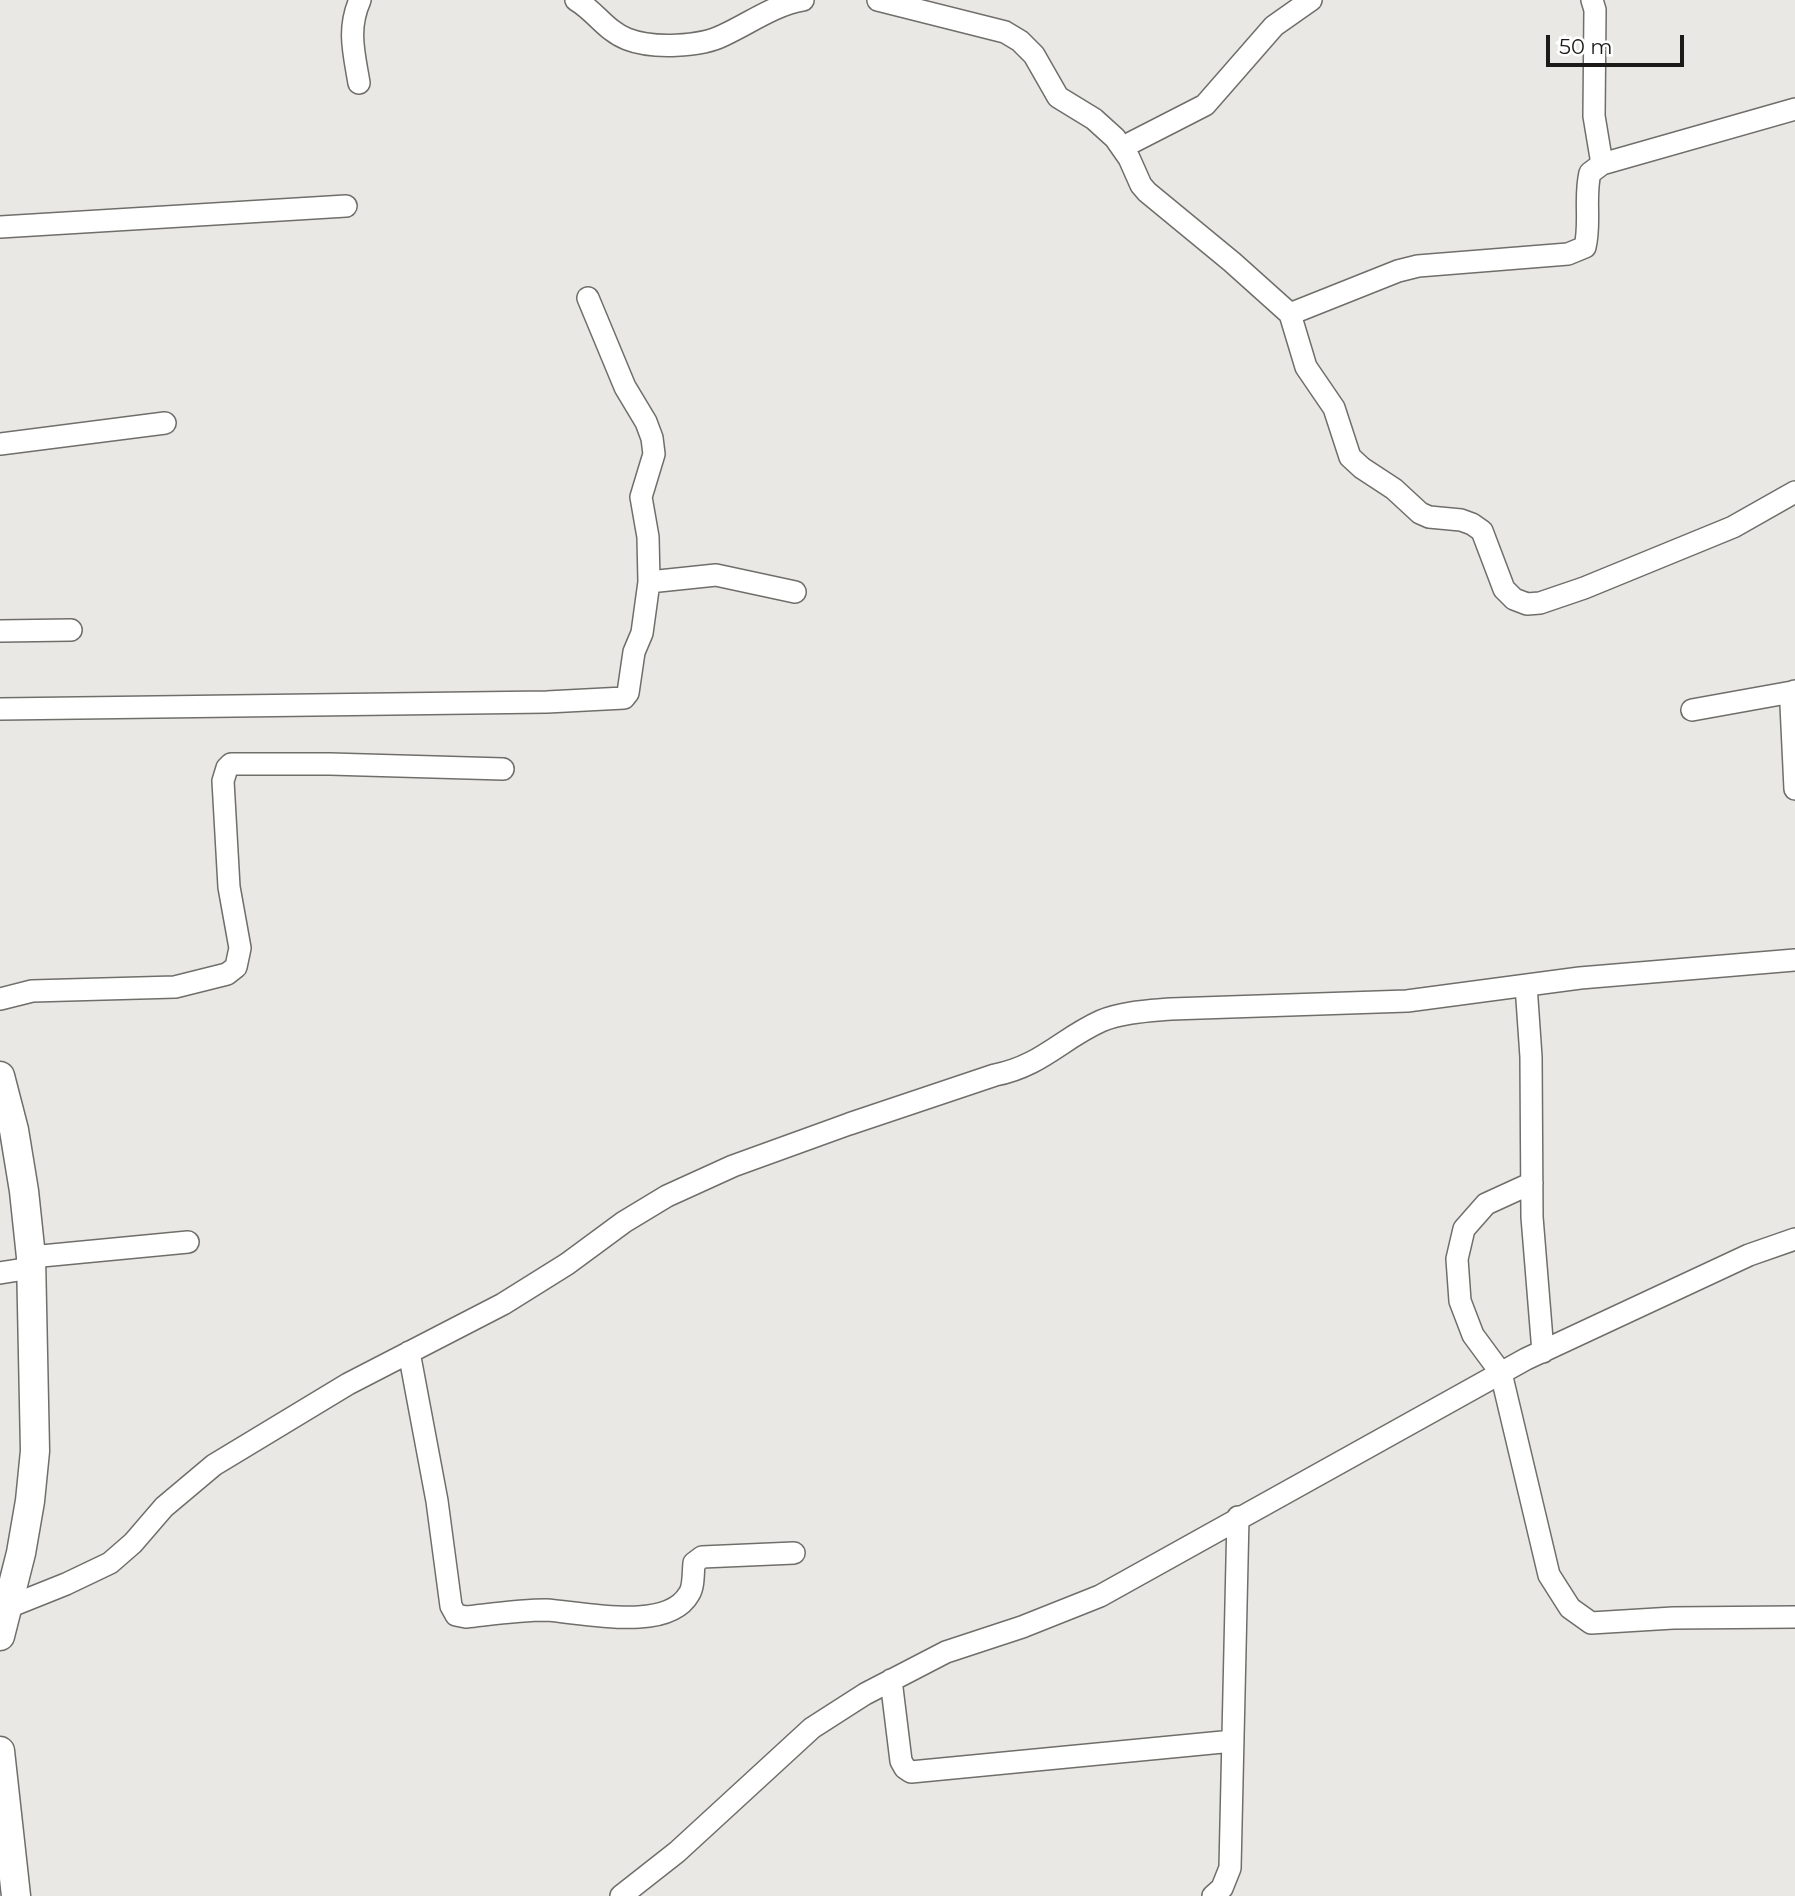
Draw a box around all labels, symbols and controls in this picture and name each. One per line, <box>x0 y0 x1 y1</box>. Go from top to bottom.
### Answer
scale bar <box>1550 21 1688 65</box>
text: 50 m <box>1559 34 1613 59</box>

